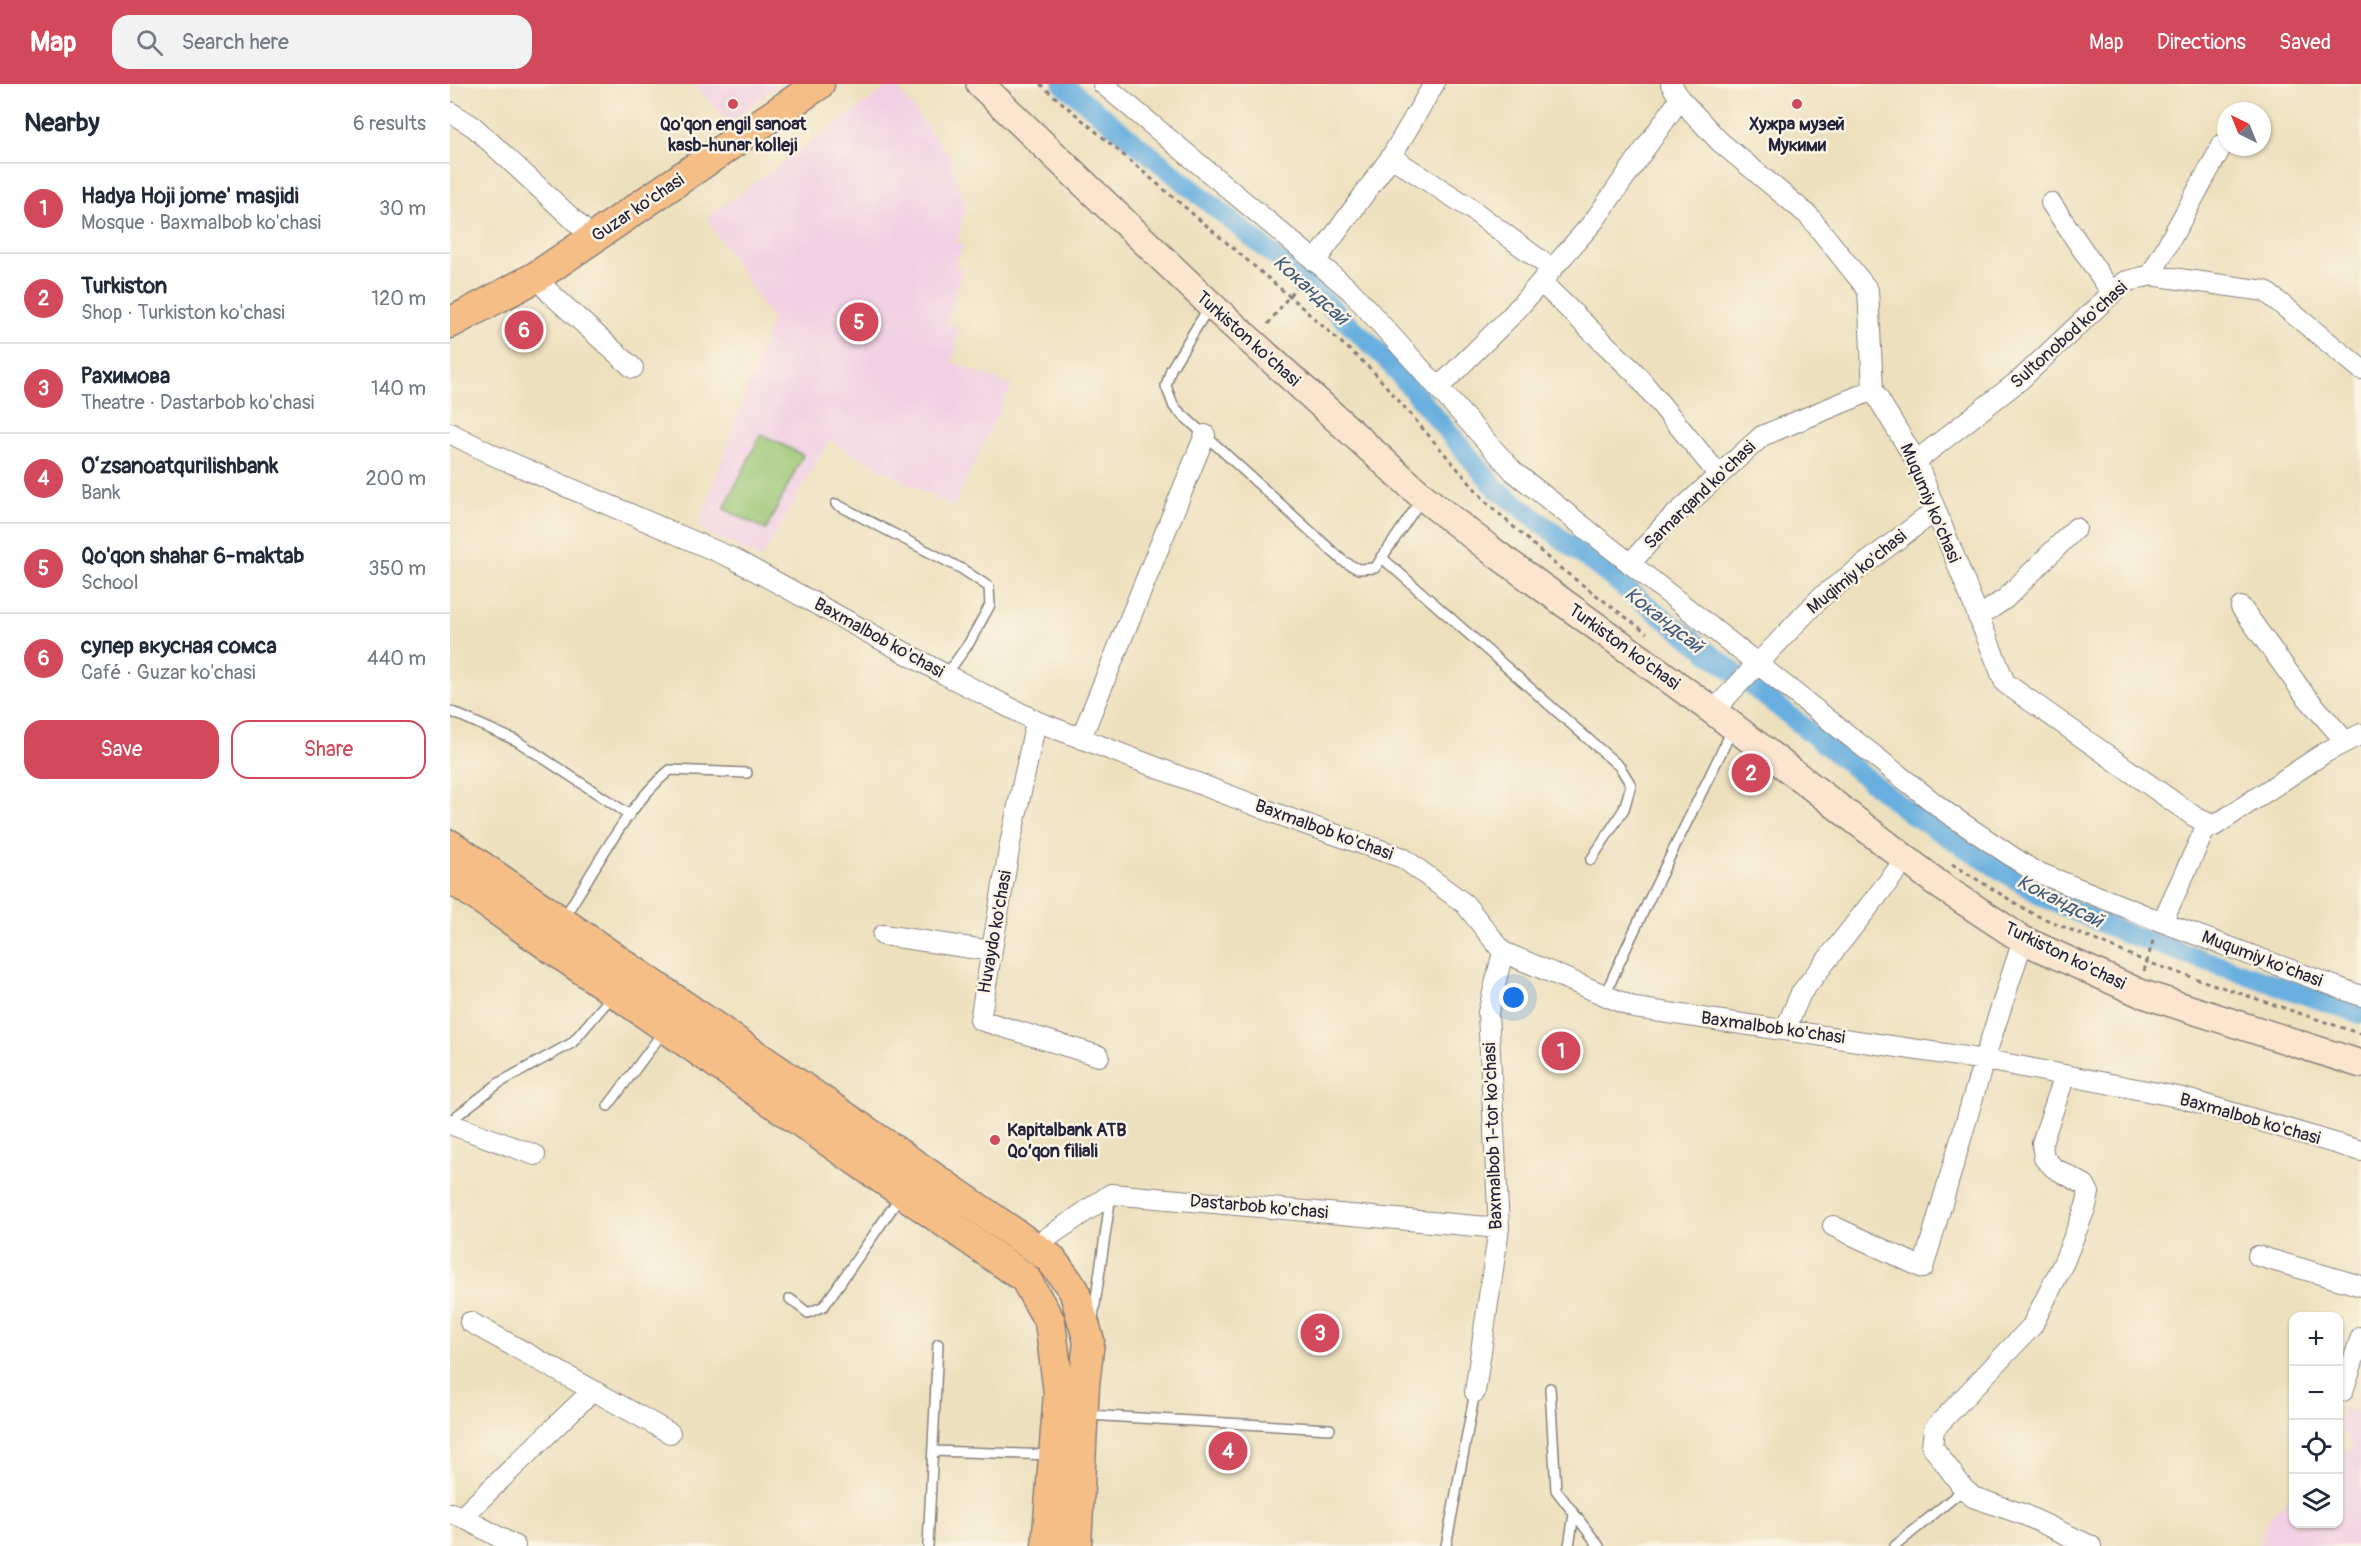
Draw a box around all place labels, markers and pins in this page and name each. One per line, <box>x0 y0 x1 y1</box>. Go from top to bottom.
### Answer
marker: Qo'qon engil sanoat kasb-hunar kolleji <box>726 97 740 111</box>
marker: Хужра музей Мукими <box>1790 97 1804 111</box>
place label: Qo'qon engil sanoat kasb-hunar kolleji <box>660 113 807 157</box>
place label: Хужра музей Мукими <box>1749 113 1845 157</box>
pin: 5 <box>840 300 878 344</box>
pin: 6 <box>504 308 544 352</box>
pin: 2 <box>1732 750 1770 796</box>
pin: 1 <box>1542 1028 1580 1074</box>
place label: Kapitalbank ATB Qo’qon filiali <box>1007 1119 1127 1163</box>
marker: Kapitalbank ATB Qo’qon filiali <box>988 1133 1002 1147</box>
pin: 3 <box>1300 1310 1340 1356</box>
pin: 4 <box>1208 1428 1248 1474</box>

